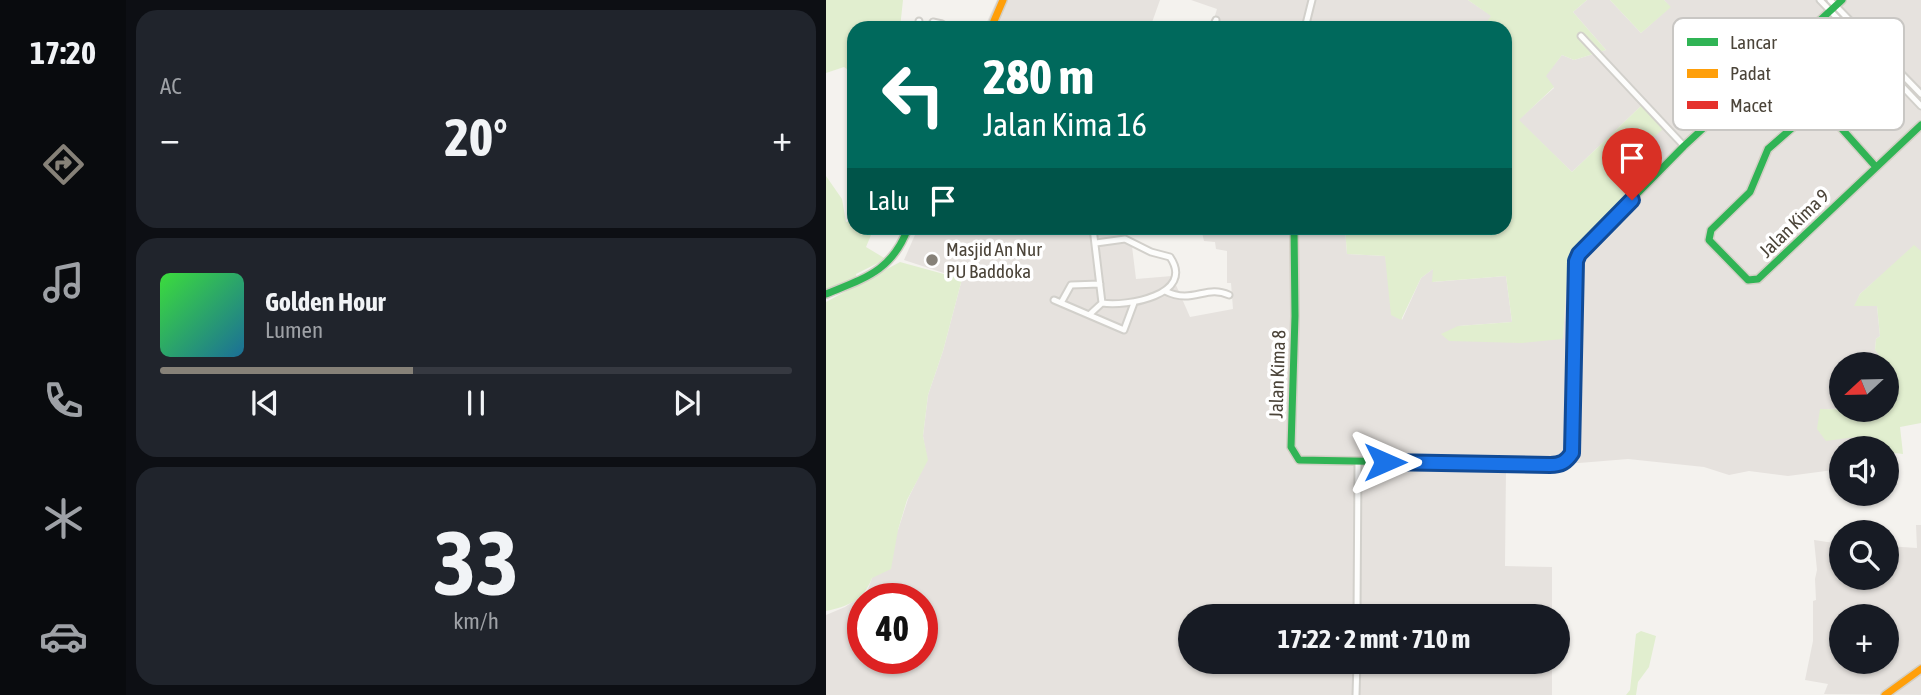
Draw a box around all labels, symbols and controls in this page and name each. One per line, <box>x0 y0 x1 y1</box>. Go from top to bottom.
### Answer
legend <box>1673 18 1904 130</box>
text: Lancar <box>1730 31 1777 53</box>
text: 17:20 <box>30 34 96 71</box>
text: 280 m <box>983 48 1094 104</box>
icon: left <box>868 49 959 140</box>
text: Padat <box>1730 62 1771 84</box>
text: AC <box>160 73 182 99</box>
text: Macet <box>1730 94 1773 116</box>
text: Jalan Kima 16 <box>983 106 1147 143</box>
text: 20° <box>444 107 508 167</box>
text: − <box>160 116 180 159</box>
text: + <box>772 116 792 159</box>
pin <box>1602 128 1662 200</box>
icon: arrive <box>1613 139 1651 177</box>
icon: directions <box>39 140 88 189</box>
icon: arrive <box>924 182 962 220</box>
street label: Jalan Kima 9 <box>1755 184 1833 262</box>
text: Lalu <box>868 186 910 216</box>
place label: Masjid An Nur PU Baddoka <box>946 238 1042 282</box>
marker: Masjid An Nur PU Baddoka <box>924 252 940 268</box>
icon: music <box>39 258 88 307</box>
text: Golden Hour <box>265 287 385 317</box>
text: Lumen <box>265 317 323 343</box>
street label: Jalan Kima 8 <box>1264 329 1290 419</box>
north arrow <box>1829 352 1899 422</box>
map controls <box>1829 352 1899 674</box>
icon: phone <box>39 376 88 425</box>
icon: previous <box>246 384 284 422</box>
icon: pause <box>457 384 495 422</box>
icon: next <box>668 384 706 422</box>
position arrow <box>1348 425 1422 499</box>
button: sound <box>1829 436 1899 506</box>
icon: climate <box>39 494 88 543</box>
text: 33 <box>433 510 519 614</box>
button: search <box>1829 520 1899 590</box>
speed limit sign: 40 <box>847 583 938 674</box>
button: + <box>1829 604 1899 674</box>
text: km/h <box>453 608 499 634</box>
icon: car <box>39 612 88 661</box>
text: 17:22 · 2 mnt · 710 m <box>1278 624 1470 654</box>

